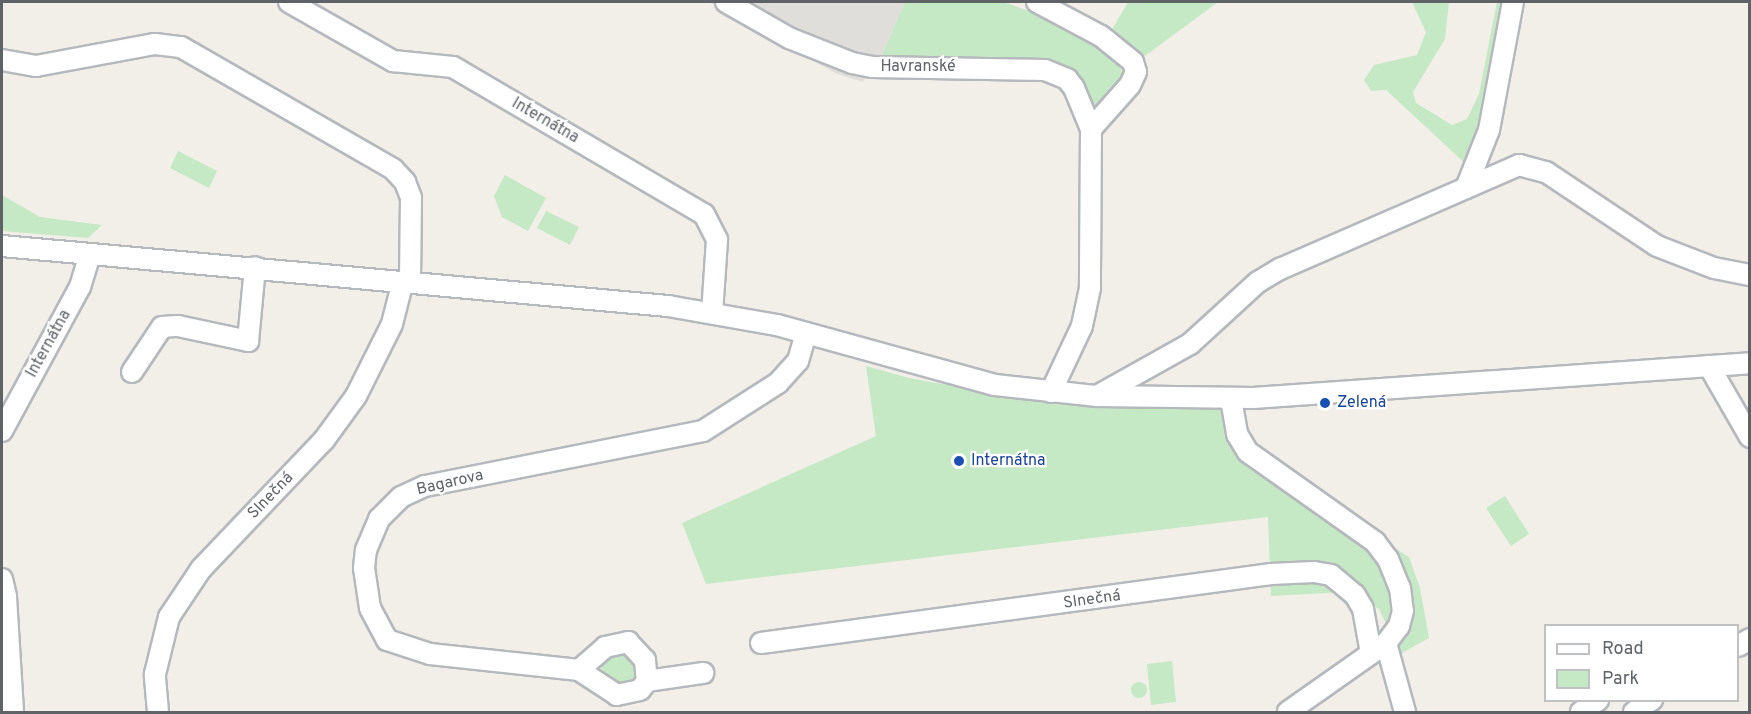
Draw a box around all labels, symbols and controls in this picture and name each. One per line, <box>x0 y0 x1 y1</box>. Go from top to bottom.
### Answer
street label: Havranské <box>880 57 956 77</box>
street label: Internátna <box>508 94 582 148</box>
street label: Internátna <box>23 307 75 381</box>
place label: Zelená <box>1337 393 1386 413</box>
marker: Zelená <box>1318 396 1332 410</box>
place label: Internátna <box>971 451 1045 471</box>
marker: Internátna <box>952 454 966 468</box>
street label: Bagarova <box>415 466 485 500</box>
street label: Slnečná <box>244 469 298 523</box>
street label: Slnečná <box>1062 586 1122 614</box>
legend <box>1544 624 1739 702</box>
text: Road <box>1602 638 1644 661</box>
text: Park <box>1602 668 1639 691</box>

